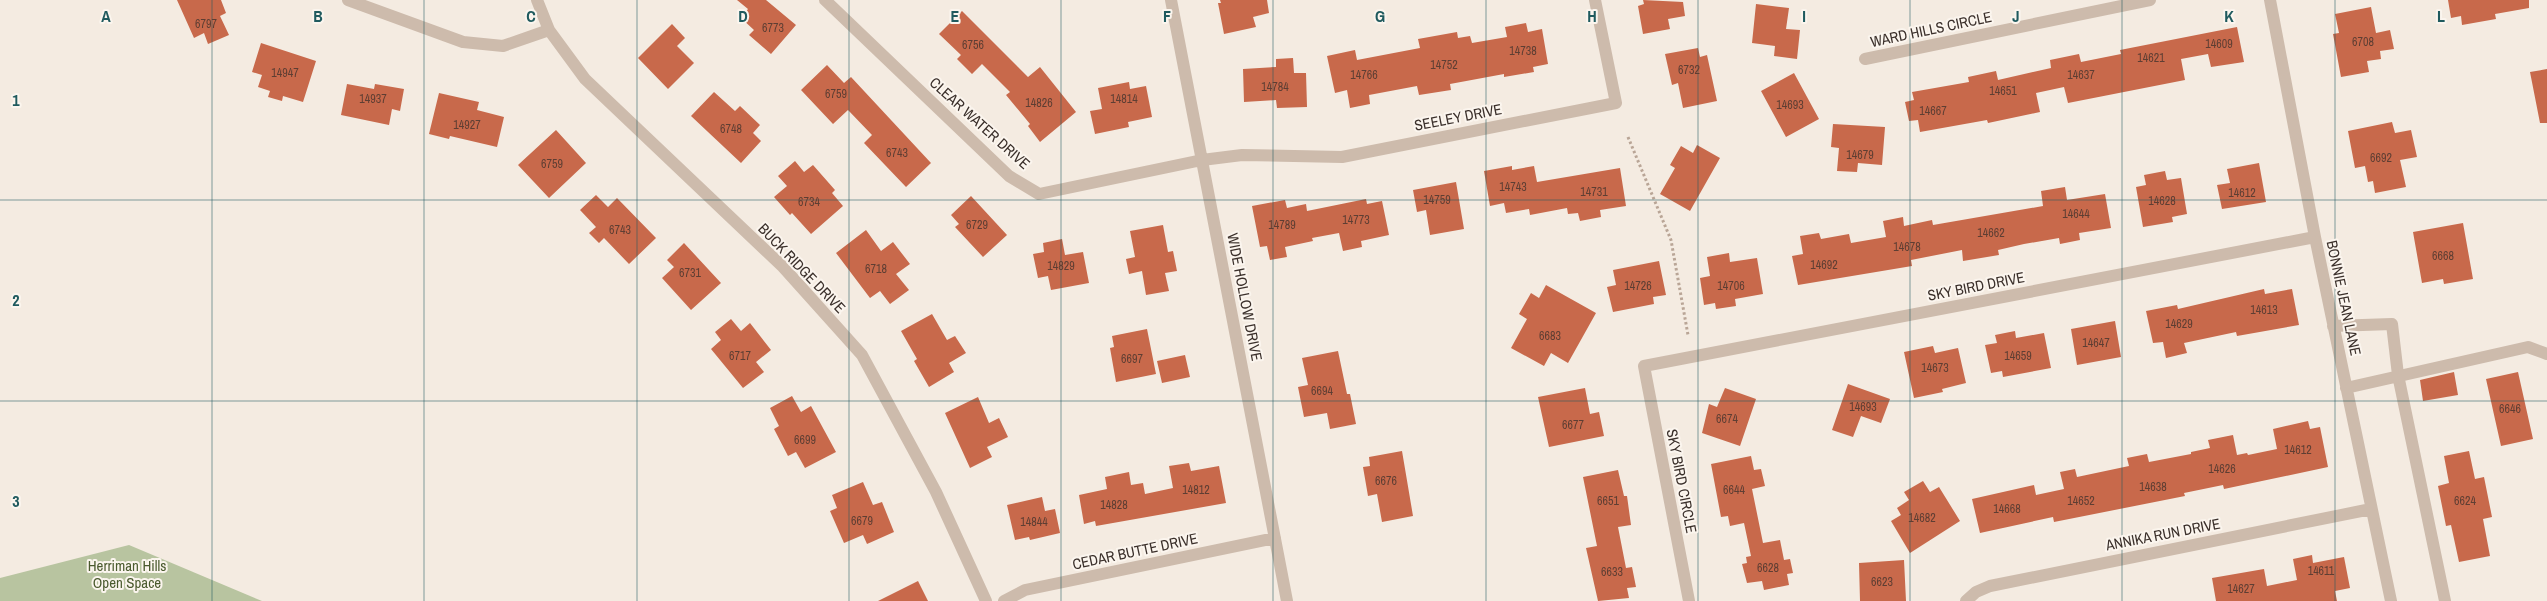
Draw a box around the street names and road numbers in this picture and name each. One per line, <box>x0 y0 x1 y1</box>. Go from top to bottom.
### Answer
street label: WARD HILLS CIRCLE <box>1869 6 1993 52</box>
street label: CLEAR WATER DRIVE <box>925 72 1035 174</box>
street label: SEELEY DRIVE <box>1412 98 1504 136</box>
street label: BUCK RIDGE DRIVE <box>754 218 850 318</box>
street label: WIDE HOLLOW DRIVE <box>1222 231 1268 363</box>
street label: BONNIE JEAN LANE <box>2322 238 2366 358</box>
street label: SKY BIRD DRIVE <box>1926 266 2026 306</box>
street label: SKY BIRD CIRCLE <box>1662 427 1702 535</box>
street label: ANNIKA RUN DRIVE <box>2103 513 2222 556</box>
street label: CEDAR BUTTE DRIVE <box>1070 527 1200 575</box>

